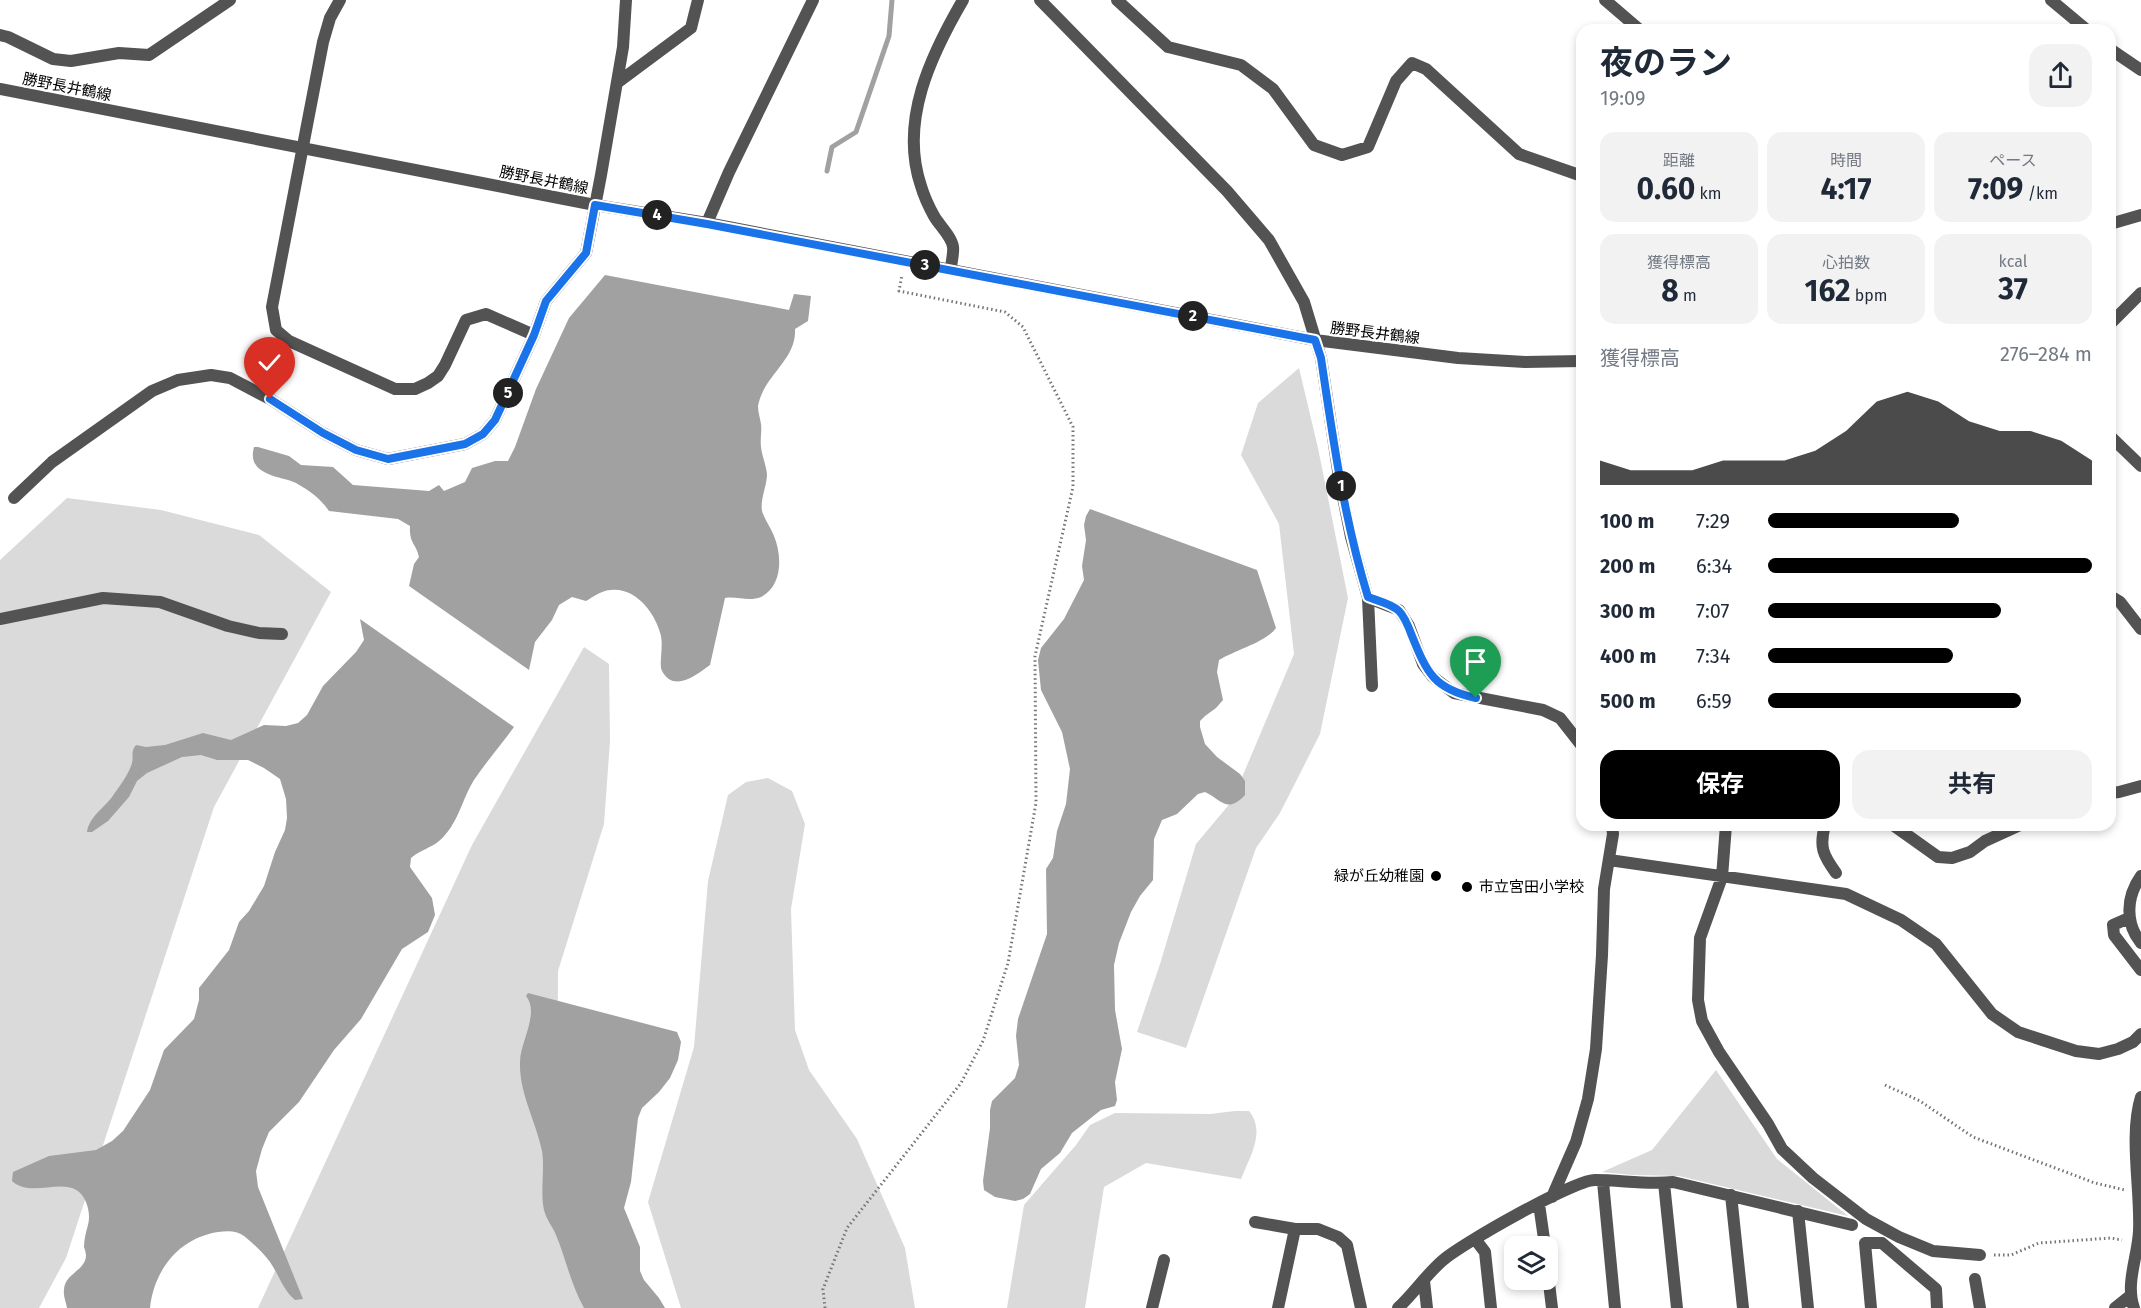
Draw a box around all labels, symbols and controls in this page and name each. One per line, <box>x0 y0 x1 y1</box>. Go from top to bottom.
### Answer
text: 夜のラン <box>1600 43 1732 83</box>
button: share <box>2029 44 2092 107</box>
street label: 勝野長井鶴線 <box>21 70 113 104</box>
text: 19:09 <box>1600 86 1645 110</box>
text: 距離 <box>1663 151 1695 170</box>
text: 時間 <box>1830 151 1862 170</box>
text: ペース <box>1989 151 2037 170</box>
street label: 勝野長井鶴線 <box>498 163 590 197</box>
text: 0.60 <box>1636 171 1695 207</box>
text: 4:17 <box>1820 171 1872 207</box>
text: 7:09 <box>1968 171 2023 207</box>
text: km <box>1695 184 1722 203</box>
text: /km <box>2023 184 2058 203</box>
pin: 4 <box>642 200 672 230</box>
text: 4 <box>652 205 662 224</box>
pin: 3 <box>910 250 940 280</box>
text: kcal <box>1999 252 2027 271</box>
text: 獲得標高 <box>1647 253 1711 272</box>
text: 心拍数 <box>1822 253 1870 272</box>
text: 3 <box>921 255 929 274</box>
text: 37 <box>1998 271 2028 307</box>
text: 8 <box>1661 273 1679 309</box>
text: 162 <box>1805 273 1850 309</box>
text: m <box>1679 286 1697 305</box>
text: bpm <box>1850 286 1887 305</box>
pin: 2 <box>1178 301 1208 331</box>
text: 2 <box>1189 306 1197 325</box>
street label: 勝野長井鶴線 <box>1329 319 1421 347</box>
pin <box>244 337 295 399</box>
text: 276–284 m <box>2000 342 2092 366</box>
icon: check <box>253 346 286 379</box>
text: 獲得標高 <box>1600 346 1680 370</box>
pin: 5 <box>493 378 523 408</box>
text: 5 <box>504 383 512 402</box>
pin: 1 <box>1326 471 1356 501</box>
text: 1 <box>1337 476 1345 495</box>
text: 100 m <box>1600 509 1654 533</box>
text: 7:29 <box>1696 509 1730 533</box>
text: 200 m <box>1600 554 1655 578</box>
text: 6:34 <box>1696 554 1732 578</box>
text: 300 m <box>1600 599 1655 623</box>
text: 7:07 <box>1696 599 1729 623</box>
pin <box>1450 636 1501 698</box>
text: 400 m <box>1600 644 1656 668</box>
text: 7:34 <box>1696 644 1730 668</box>
icon: arrive <box>1459 645 1492 678</box>
text: 500 m <box>1600 689 1656 713</box>
text: 6:59 <box>1696 689 1732 713</box>
button: 保存 <box>1600 750 1840 819</box>
button: 共有 <box>1852 750 2092 819</box>
place label: 緑が丘幼稚園 <box>1334 867 1424 885</box>
marker: 緑が丘幼稚園 <box>1429 869 1443 883</box>
place label: 市立宮田小学校 <box>1479 878 1584 896</box>
marker: 市立宮田小学校 <box>1460 880 1474 894</box>
map controls <box>1504 1236 1558 1290</box>
button: layers <box>1504 1236 1558 1290</box>

